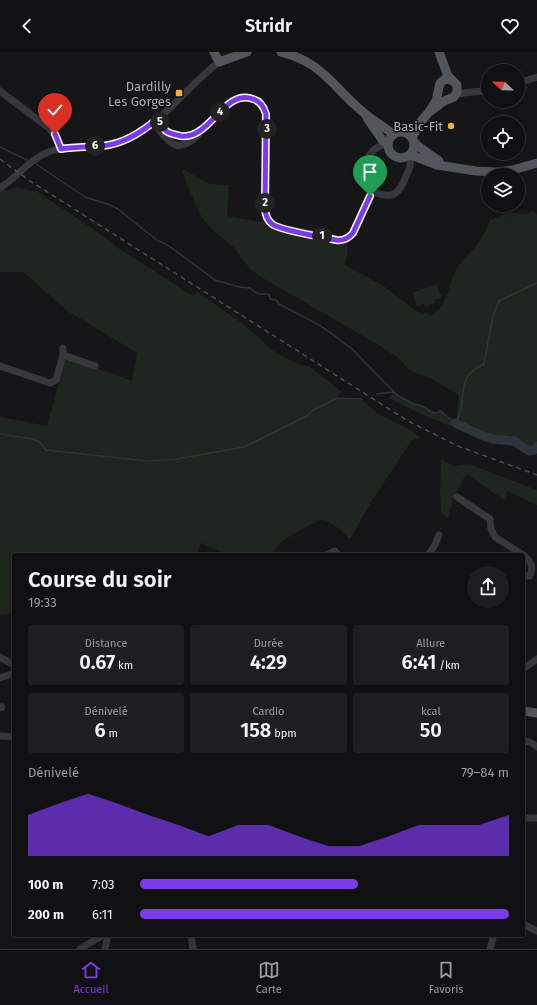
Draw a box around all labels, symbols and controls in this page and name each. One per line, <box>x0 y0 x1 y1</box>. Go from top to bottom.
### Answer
icon: back <box>16 15 38 37</box>
text: Stridr <box>245 15 292 37</box>
icon: heart <box>499 15 521 37</box>
north arrow <box>481 64 525 108</box>
map controls <box>481 64 525 212</box>
place label: Dardilly Les Gorges <box>108 79 172 109</box>
marker: Dardilly Les Gorges <box>174 88 184 98</box>
pin <box>38 93 72 134</box>
icon: check <box>44 99 66 121</box>
pin: 4 <box>210 102 230 122</box>
text: 4 <box>217 105 223 118</box>
pin: 5 <box>150 112 170 132</box>
text: 5 <box>157 115 163 128</box>
button: locate <box>481 116 525 160</box>
pin: 3 <box>257 119 277 139</box>
place label: Basic-Fit <box>393 119 443 134</box>
marker: Basic-Fit <box>446 121 456 131</box>
text: 3 <box>264 122 270 135</box>
pin: 6 <box>85 136 105 156</box>
text: 6 <box>92 139 98 152</box>
pin <box>353 155 387 196</box>
icon: arrive <box>359 161 381 183</box>
button: layers <box>481 168 525 212</box>
pin: 2 <box>255 193 275 213</box>
text: 2 <box>262 196 268 209</box>
pin: 1 <box>312 226 332 246</box>
text: 1 <box>319 229 325 242</box>
text: Course du soir <box>28 566 172 593</box>
button: share <box>467 566 509 608</box>
text: 19:33 <box>28 595 57 610</box>
text: Distance <box>85 637 128 650</box>
text: Durée <box>254 637 283 650</box>
text: Allure <box>416 637 445 650</box>
text: 0.67 <box>79 650 115 674</box>
text: 4:29 <box>250 650 287 674</box>
text: 6:41 <box>402 650 436 674</box>
text: km <box>115 659 133 672</box>
text: /km <box>436 659 460 672</box>
text: Dénivelé <box>85 705 128 718</box>
text: Cardio <box>252 705 285 718</box>
text: kcal <box>421 705 441 718</box>
text: 6 <box>94 718 106 742</box>
text: 158 <box>240 718 271 742</box>
text: 50 <box>420 718 442 742</box>
text: m <box>106 727 118 740</box>
text: bpm <box>271 727 297 740</box>
text: Dénivelé <box>28 765 79 780</box>
text: 79–84 m <box>461 765 509 780</box>
text: 100 m <box>28 877 63 892</box>
text: 7:03 <box>92 877 115 892</box>
text: 200 m <box>28 907 64 922</box>
text: 6:11 <box>92 907 113 922</box>
tab: Accueil <box>73 959 109 996</box>
tab: Carte <box>256 959 282 996</box>
tab: Favoris <box>429 959 464 996</box>

